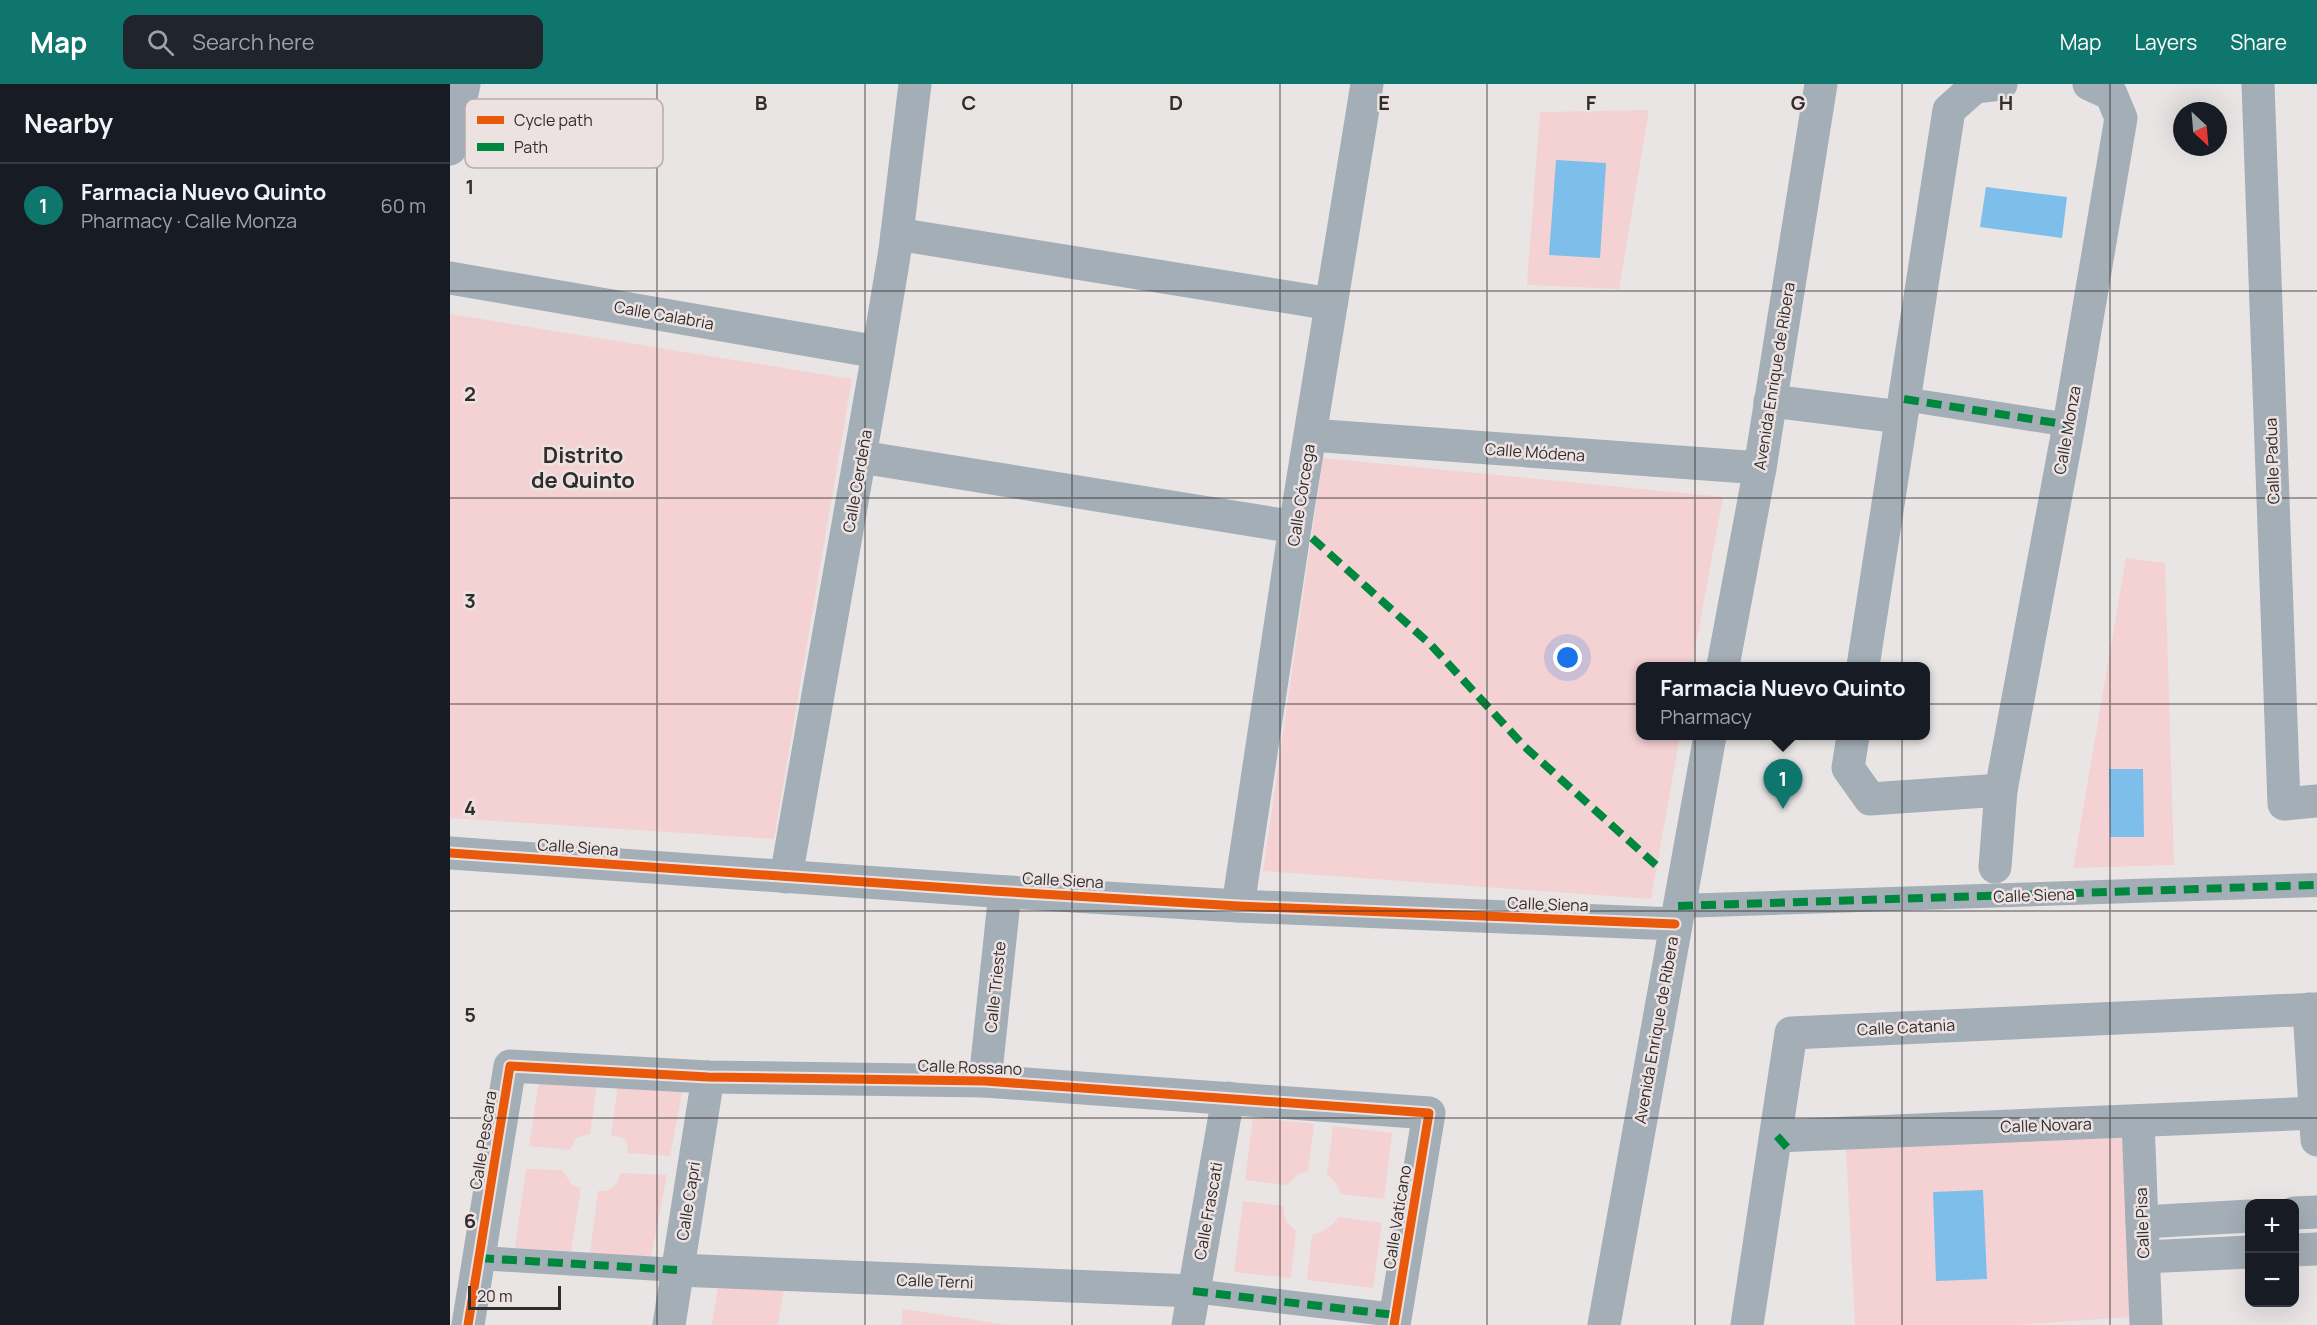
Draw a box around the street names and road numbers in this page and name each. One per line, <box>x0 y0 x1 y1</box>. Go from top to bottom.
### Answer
street label: Avenida Enrique de Ribera <box>1748 280 1800 472</box>
street label: Calle Calabria <box>612 295 716 335</box>
street label: Calle Monza <box>2048 384 2086 476</box>
street label: Calle Padua <box>2259 417 2285 505</box>
street label: Calle Cerdeña <box>837 428 877 534</box>
street label: Calle Módena <box>1484 438 1586 466</box>
street label: Calle Córcega <box>1282 442 1320 548</box>
street label: Calle Siena <box>537 833 619 861</box>
street label: Calle Siena <box>1022 867 1104 893</box>
street label: Calle Siena <box>1993 883 2075 907</box>
street label: Calle Siena <box>1507 892 1589 916</box>
street label: Avenida Enrique de Ribera <box>1629 935 1683 1125</box>
street label: Calle Trieste <box>979 940 1011 1034</box>
street label: Calle Catania <box>1856 1013 1956 1041</box>
street label: Calle Rossano <box>917 1054 1023 1080</box>
street label: Calle Pescara <box>464 1089 502 1191</box>
street label: Calle Novara <box>2000 1112 2092 1138</box>
street label: Calle Capri <box>671 1160 705 1242</box>
street label: Calle Frascati <box>1189 1160 1227 1262</box>
street label: Calle Vaticano <box>1378 1163 1416 1271</box>
street label: Calle Pisa <box>2130 1187 2154 1259</box>
street label: Calle Terni <box>896 1269 974 1293</box>

